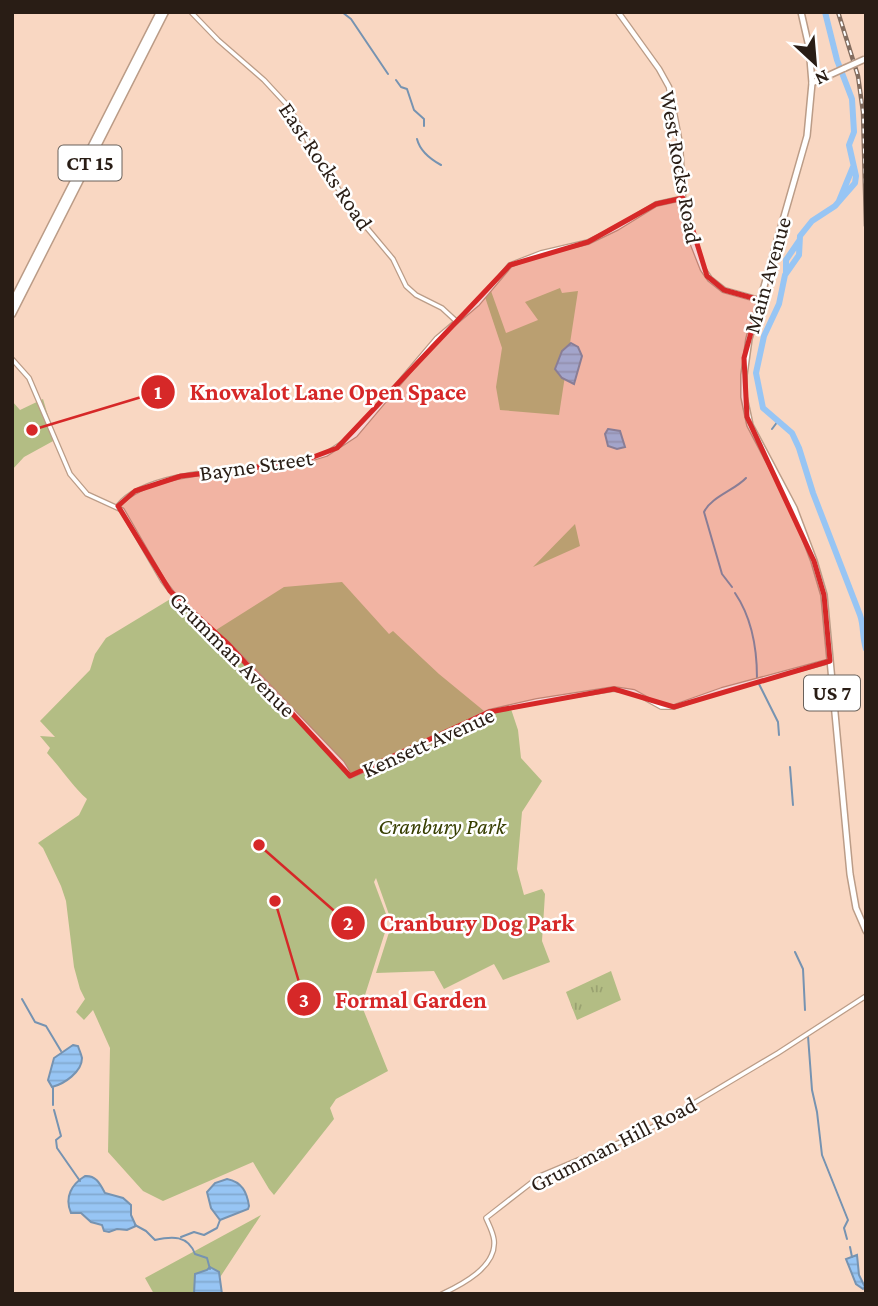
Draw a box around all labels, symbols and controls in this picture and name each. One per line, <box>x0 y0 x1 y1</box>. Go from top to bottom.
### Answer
north arrow <box>780 28 850 98</box>
text: N <box>812 66 833 90</box>
street label: West Rocks Road <box>655 88 707 246</box>
street label: East Rocks Road <box>274 97 378 235</box>
road number: CT 15 <box>58 146 122 180</box>
street label: Main Avenue <box>738 214 796 336</box>
callout: Knowalot Lane Open Space <box>141 369 481 414</box>
text: Knowalot Lane Open Space <box>190 378 466 405</box>
text: 1 <box>154 380 162 404</box>
street label: Bayne Street <box>198 444 315 486</box>
street label: Grumman Avenue <box>165 586 301 722</box>
road number: US 7 <box>804 676 860 710</box>
street label: Kensett Avenue <box>358 701 498 783</box>
park label: Cranbury Park <box>378 813 507 839</box>
callout: Cranbury Dog Park <box>331 900 589 945</box>
text: Cranbury Dog Park <box>380 909 575 936</box>
text: 2 <box>343 911 354 935</box>
callout: Formal Garden <box>286 977 501 1022</box>
text: Formal Garden <box>335 986 487 1013</box>
text: 3 <box>299 988 309 1012</box>
street label: Grumman Hill Road <box>525 1091 701 1197</box>

